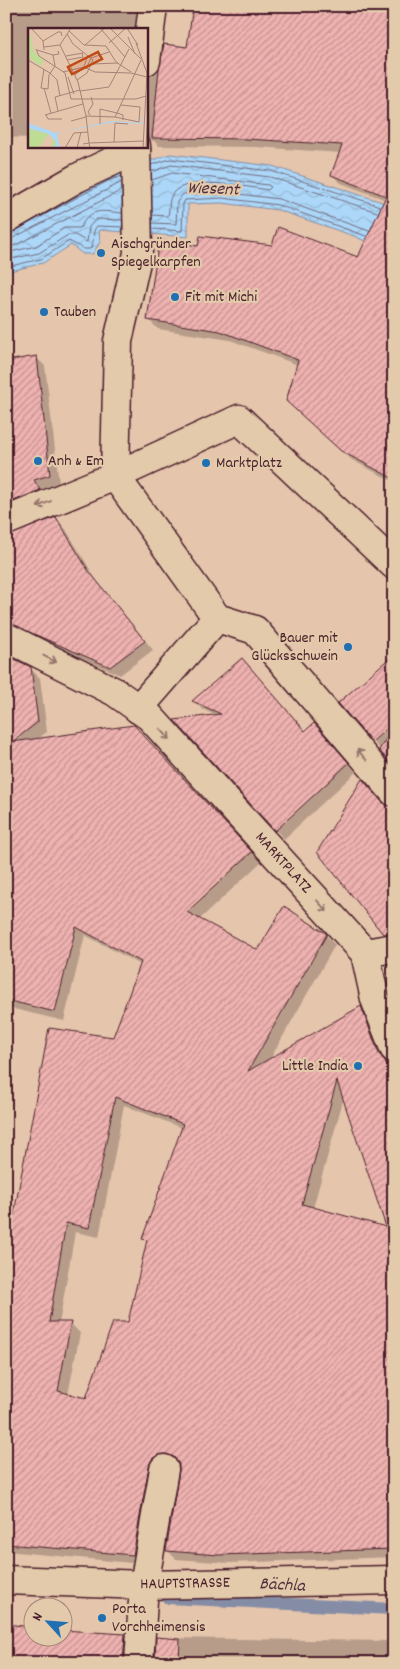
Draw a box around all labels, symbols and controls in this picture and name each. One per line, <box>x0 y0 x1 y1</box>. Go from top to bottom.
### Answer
inset map <box>28 28 148 148</box>
water label: Wiesent <box>187 177 242 203</box>
place label: Aischgründer Spiegelkarpfen <box>111 233 201 274</box>
marker: Aischgründer Spiegelkarpfen <box>95 247 107 259</box>
place label: Fit mit Michi <box>185 286 257 309</box>
marker: Fit mit Michi <box>169 291 181 303</box>
place label: Tauben <box>54 301 96 324</box>
marker: Tauben <box>38 306 50 318</box>
place label: Anh & Em <box>48 450 104 473</box>
place label: Marktplatz <box>216 452 282 475</box>
marker: Anh & Em <box>32 455 44 467</box>
marker: Marktplatz <box>200 457 212 469</box>
one-way arrow <box>37 500 52 510</box>
place label: Bauer mit Glücksschwein <box>251 627 338 668</box>
marker: Bauer mit Glücksschwein <box>342 641 354 653</box>
one-way arrow <box>42 655 57 664</box>
one-way arrow <box>160 727 171 740</box>
one-way arrow <box>356 749 368 762</box>
street label: MARKTPLATZ <box>249 827 317 899</box>
one-way arrow <box>316 899 328 912</box>
place label: Little India <box>282 1055 348 1078</box>
marker: Little India <box>352 1060 364 1072</box>
street label: HAUPTSTRASSE <box>140 1572 231 1596</box>
water label: Bächla <box>259 1572 307 1600</box>
north arrow <box>22 1596 72 1646</box>
place label: Porta Vorchheimensis <box>112 1598 206 1639</box>
text: N <box>28 1610 49 1625</box>
marker: Porta Vorchheimensis <box>96 1612 108 1624</box>

